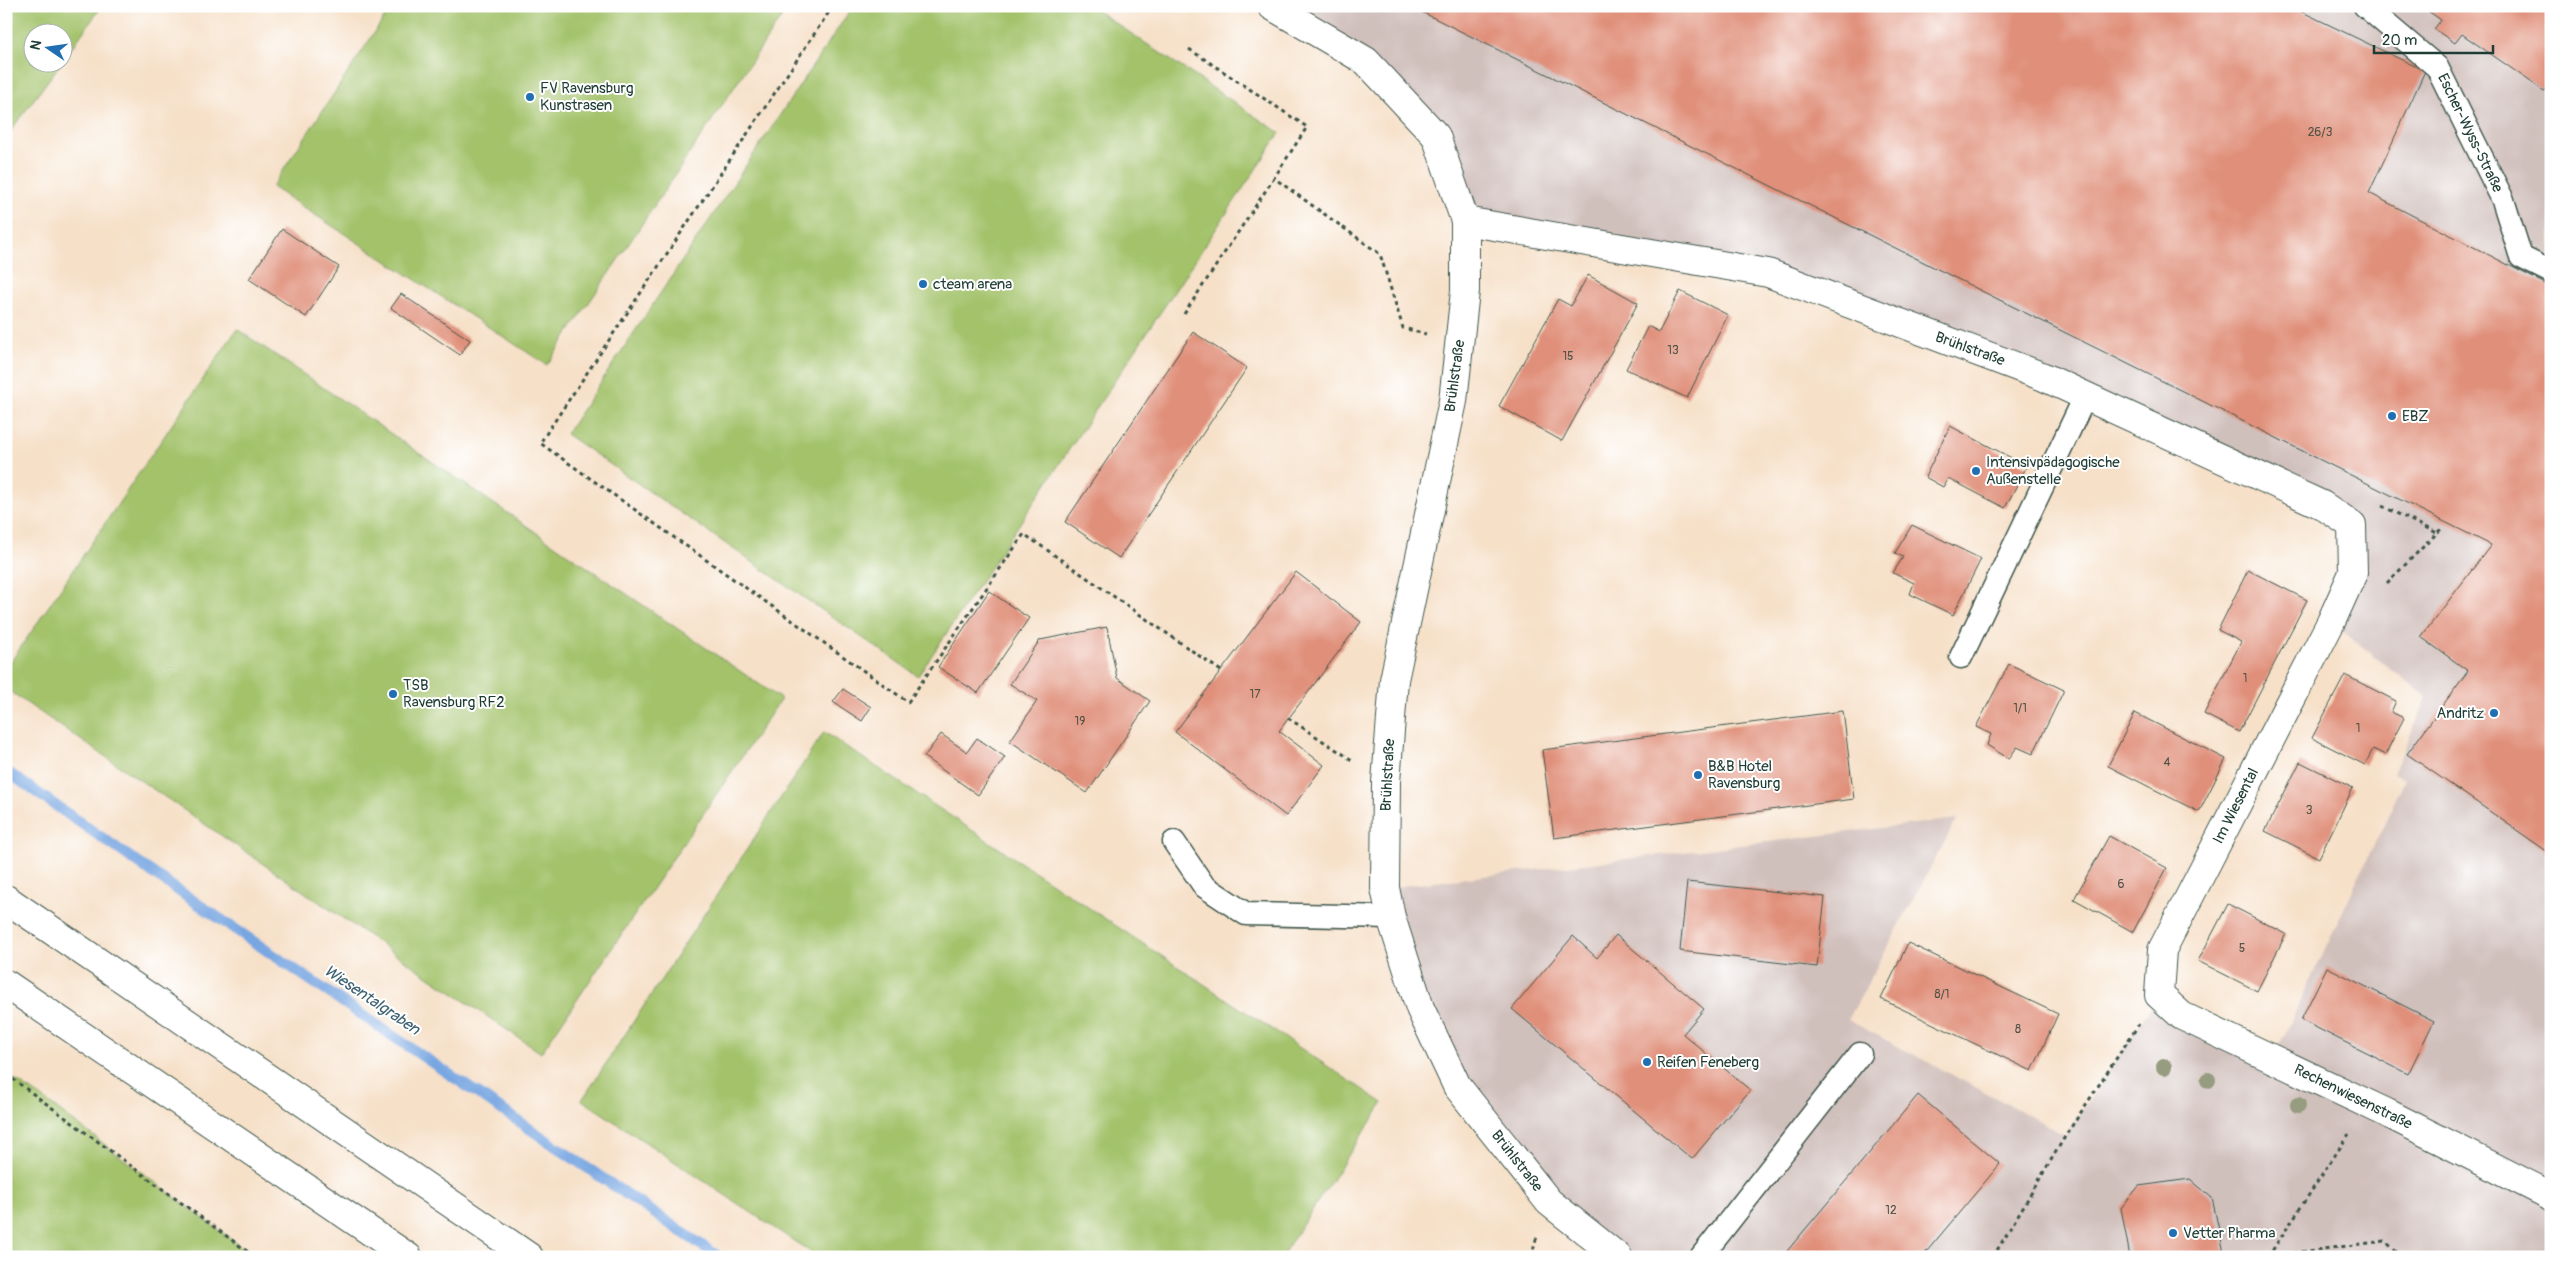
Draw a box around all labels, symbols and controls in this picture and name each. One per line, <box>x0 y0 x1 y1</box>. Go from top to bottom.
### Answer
north arrow <box>22 22 72 72</box>
scale bar <box>2374 22 2493 54</box>
text: 20 m <box>2382 31 2417 50</box>
text: N <box>26 39 45 52</box>
street label: Escher-Wyss-Straße <box>2433 70 2507 196</box>
place label: FV Ravensburg Kunstrasen <box>540 79 633 115</box>
marker: FV Ravensburg Kunstrasen <box>524 91 536 103</box>
house number: 26/3 <box>2308 125 2333 140</box>
place label: cteam arena <box>933 275 1012 294</box>
marker: cteam arena <box>917 278 929 290</box>
street label: Brühlstraße <box>1933 328 2008 371</box>
street label: Brühlstraße <box>1441 338 1470 413</box>
house number: 13 <box>1667 343 1679 358</box>
house number: 15 <box>1562 349 1574 364</box>
place label: EBZ <box>2402 407 2429 426</box>
marker: EBZ <box>2386 410 2398 422</box>
place label: Intensivpädagogische Außenstelle <box>1986 453 2120 489</box>
marker: Intensivpädagogische Außenstelle <box>1970 465 1982 477</box>
house number: 1 <box>2243 671 2247 686</box>
place label: TSB Ravensburg RF2 <box>403 676 505 712</box>
house number: 17 <box>1249 687 1261 702</box>
marker: TSB Ravensburg RF2 <box>387 688 399 700</box>
house number: 1/1 <box>2013 701 2027 716</box>
place label: Andritz <box>2437 704 2484 723</box>
marker: Andritz <box>2488 707 2500 719</box>
house number: 19 <box>1075 714 1085 729</box>
house number: 1 <box>2356 721 2360 736</box>
street label: Brühlstraße <box>1377 738 1399 812</box>
house number: 4 <box>2164 755 2171 770</box>
place label: B&B Hotel Ravensburg <box>1708 757 1780 793</box>
street label: Im Wiesental <box>2209 765 2263 847</box>
marker: B&B Hotel Ravensburg <box>1692 769 1704 781</box>
house number: 3 <box>2306 803 2313 818</box>
house number: 6 <box>2118 877 2125 892</box>
house number: 5 <box>2239 941 2245 956</box>
water label: Wiesentalgraben <box>320 961 425 1040</box>
house number: 8/1 <box>1934 987 1950 1002</box>
house number: 8 <box>2015 1022 2021 1037</box>
place label: Reifen Feneberg <box>1657 1053 1759 1072</box>
marker: Reifen Feneberg <box>1641 1056 1653 1068</box>
street label: Rechenwiesenstraße <box>2291 1060 2416 1134</box>
street label: Brühlstraße <box>1487 1126 1547 1196</box>
house number: 12 <box>1885 1203 1897 1218</box>
place label: Vetter Pharma <box>2183 1224 2275 1243</box>
marker: Vetter Pharma <box>2167 1227 2179 1239</box>

